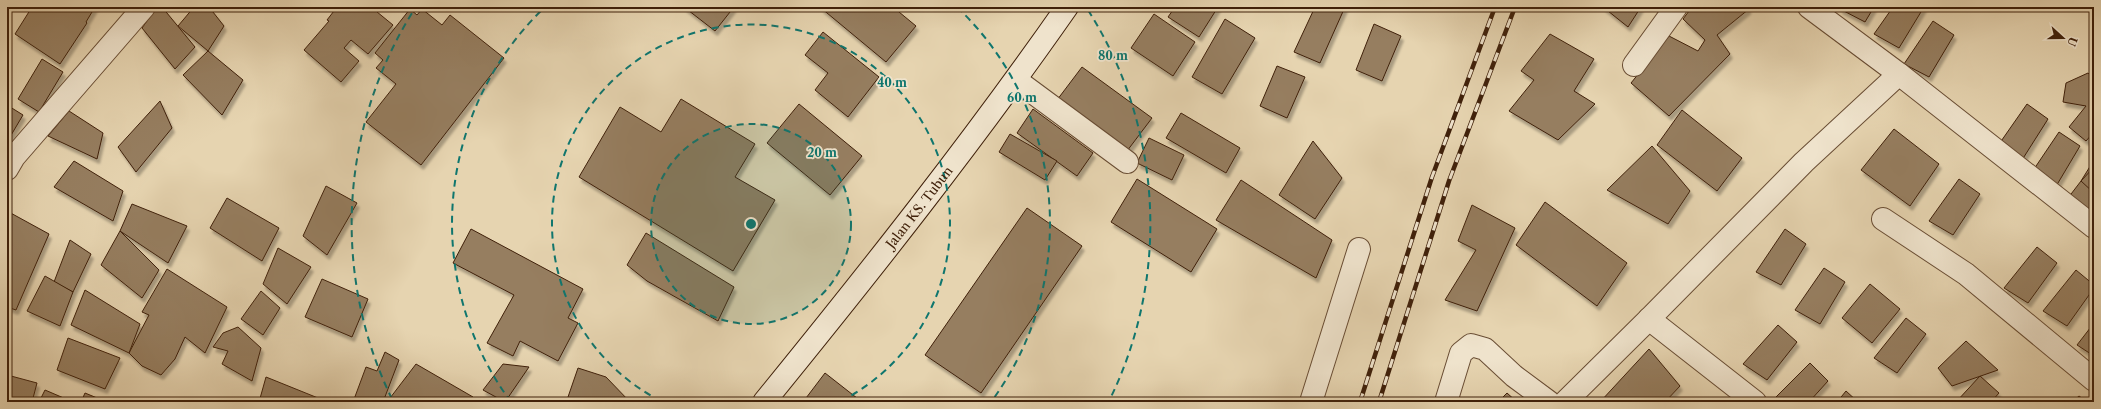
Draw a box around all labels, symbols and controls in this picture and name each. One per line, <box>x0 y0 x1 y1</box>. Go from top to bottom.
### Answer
north arrow <box>2043 18 2083 58</box>
text: U <box>2064 35 2080 48</box>
text: 80 m <box>1098 48 1128 63</box>
text: 40 m <box>877 75 907 90</box>
text: 60 m <box>1007 90 1037 105</box>
text: 20 m <box>807 145 837 160</box>
street label: Jalan KS. Tubun <box>881 163 956 253</box>
centre of rings <box>744 217 758 231</box>

